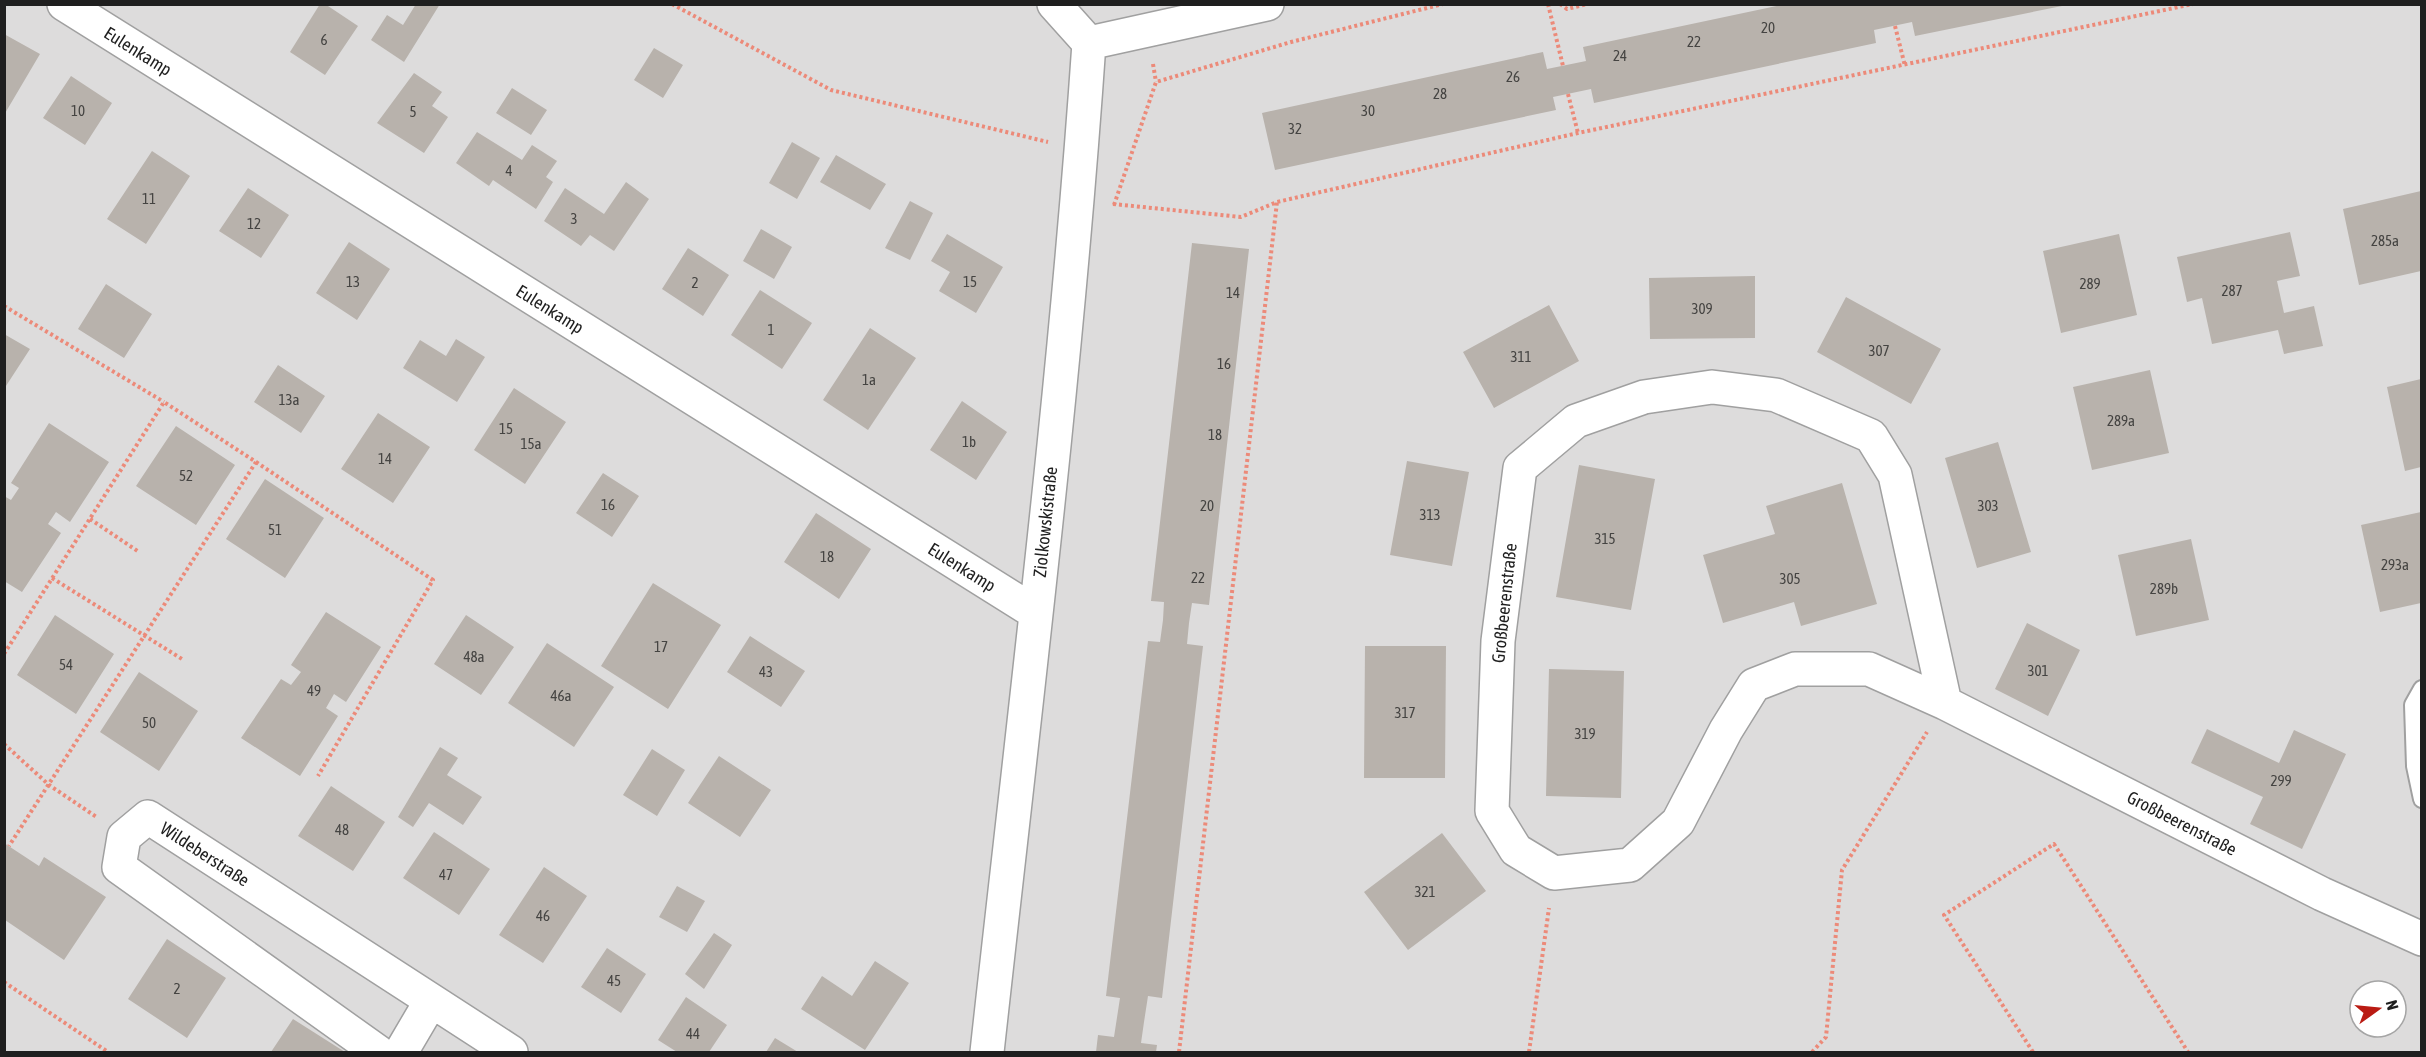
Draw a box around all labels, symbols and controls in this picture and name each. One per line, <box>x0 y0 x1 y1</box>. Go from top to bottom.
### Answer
house number: 20 <box>1761 19 1775 36</box>
street label: Eulenkamp <box>100 22 176 80</box>
house number: 6 <box>320 31 328 48</box>
house number: 22 <box>1687 33 1701 50</box>
house number: 24 <box>1613 47 1627 64</box>
house number: 26 <box>1506 68 1520 85</box>
house number: 28 <box>1433 85 1447 102</box>
house number: 10 <box>71 102 85 119</box>
house number: 30 <box>1361 102 1375 119</box>
house number: 5 <box>409 103 417 120</box>
house number: 32 <box>1288 120 1302 137</box>
house number: 4 <box>505 162 513 179</box>
house number: 11 <box>142 190 156 207</box>
house number: 3 <box>570 210 578 227</box>
house number: 12 <box>247 215 261 232</box>
house number: 285a <box>2371 232 2399 249</box>
house number: 13 <box>346 273 360 290</box>
house number: 15 <box>963 273 977 290</box>
house number: 2 <box>691 274 699 291</box>
house number: 289 <box>2079 275 2101 292</box>
street label: Eulenkamp <box>512 280 588 338</box>
house number: 287 <box>2221 282 2243 299</box>
house number: 14 <box>1226 284 1240 301</box>
house number: 309 <box>1691 300 1713 317</box>
house number: 1 <box>767 321 775 338</box>
house number: 307 <box>1868 342 1890 359</box>
house number: 311 <box>1510 348 1532 365</box>
house number: 16 <box>1217 355 1231 372</box>
house number: 1a <box>862 371 876 388</box>
house number: 13a <box>278 391 300 408</box>
house number: 289a <box>2107 412 2135 429</box>
house number: 15 <box>499 420 513 437</box>
house number: 18 <box>1208 426 1222 443</box>
house number: 1b <box>962 433 976 450</box>
house number: 15a <box>520 435 542 452</box>
house number: 14 <box>378 450 392 467</box>
street label: Ziolkowskistraße <box>1029 465 1061 579</box>
house number: 52 <box>179 467 193 484</box>
house number: 16 <box>601 496 615 513</box>
house number: 20 <box>1200 497 1214 514</box>
house number: 303 <box>1977 497 1999 514</box>
house number: 313 <box>1419 506 1441 523</box>
house number: 51 <box>268 521 282 538</box>
house number: 315 <box>1594 530 1616 547</box>
street label: Eulenkamp <box>924 538 1000 596</box>
street label: Großbeerenstraße <box>1487 542 1521 664</box>
house number: 18 <box>820 548 834 565</box>
house number: 293a <box>2381 556 2409 573</box>
house number: 22 <box>1191 569 1205 586</box>
house number: 305 <box>1779 570 1801 587</box>
house number: 289b <box>2150 580 2178 597</box>
house number: 17 <box>654 638 668 655</box>
house number: 48a <box>463 648 485 665</box>
house number: 54 <box>59 656 73 673</box>
house number: 301 <box>2027 662 2049 679</box>
house number: 43 <box>759 663 773 680</box>
house number: 49 <box>307 682 321 699</box>
house number: 46a <box>550 687 572 704</box>
house number: 317 <box>1394 704 1416 721</box>
house number: 50 <box>142 714 156 731</box>
house number: 319 <box>1574 725 1596 742</box>
house number: 299 <box>2270 772 2292 789</box>
street label: Großbeerenstraße <box>2124 786 2240 860</box>
street label: Wildeberstraße <box>157 817 253 891</box>
house number: 48 <box>335 821 349 838</box>
house number: 47 <box>439 866 453 883</box>
house number: 321 <box>1414 883 1436 900</box>
house number: 46 <box>536 907 550 924</box>
house number: 45 <box>607 972 621 989</box>
north arrow <box>2348 979 2408 1039</box>
house number: 2 <box>173 980 181 997</box>
text: N <box>2383 998 2402 1012</box>
house number: 44 <box>686 1025 700 1042</box>

